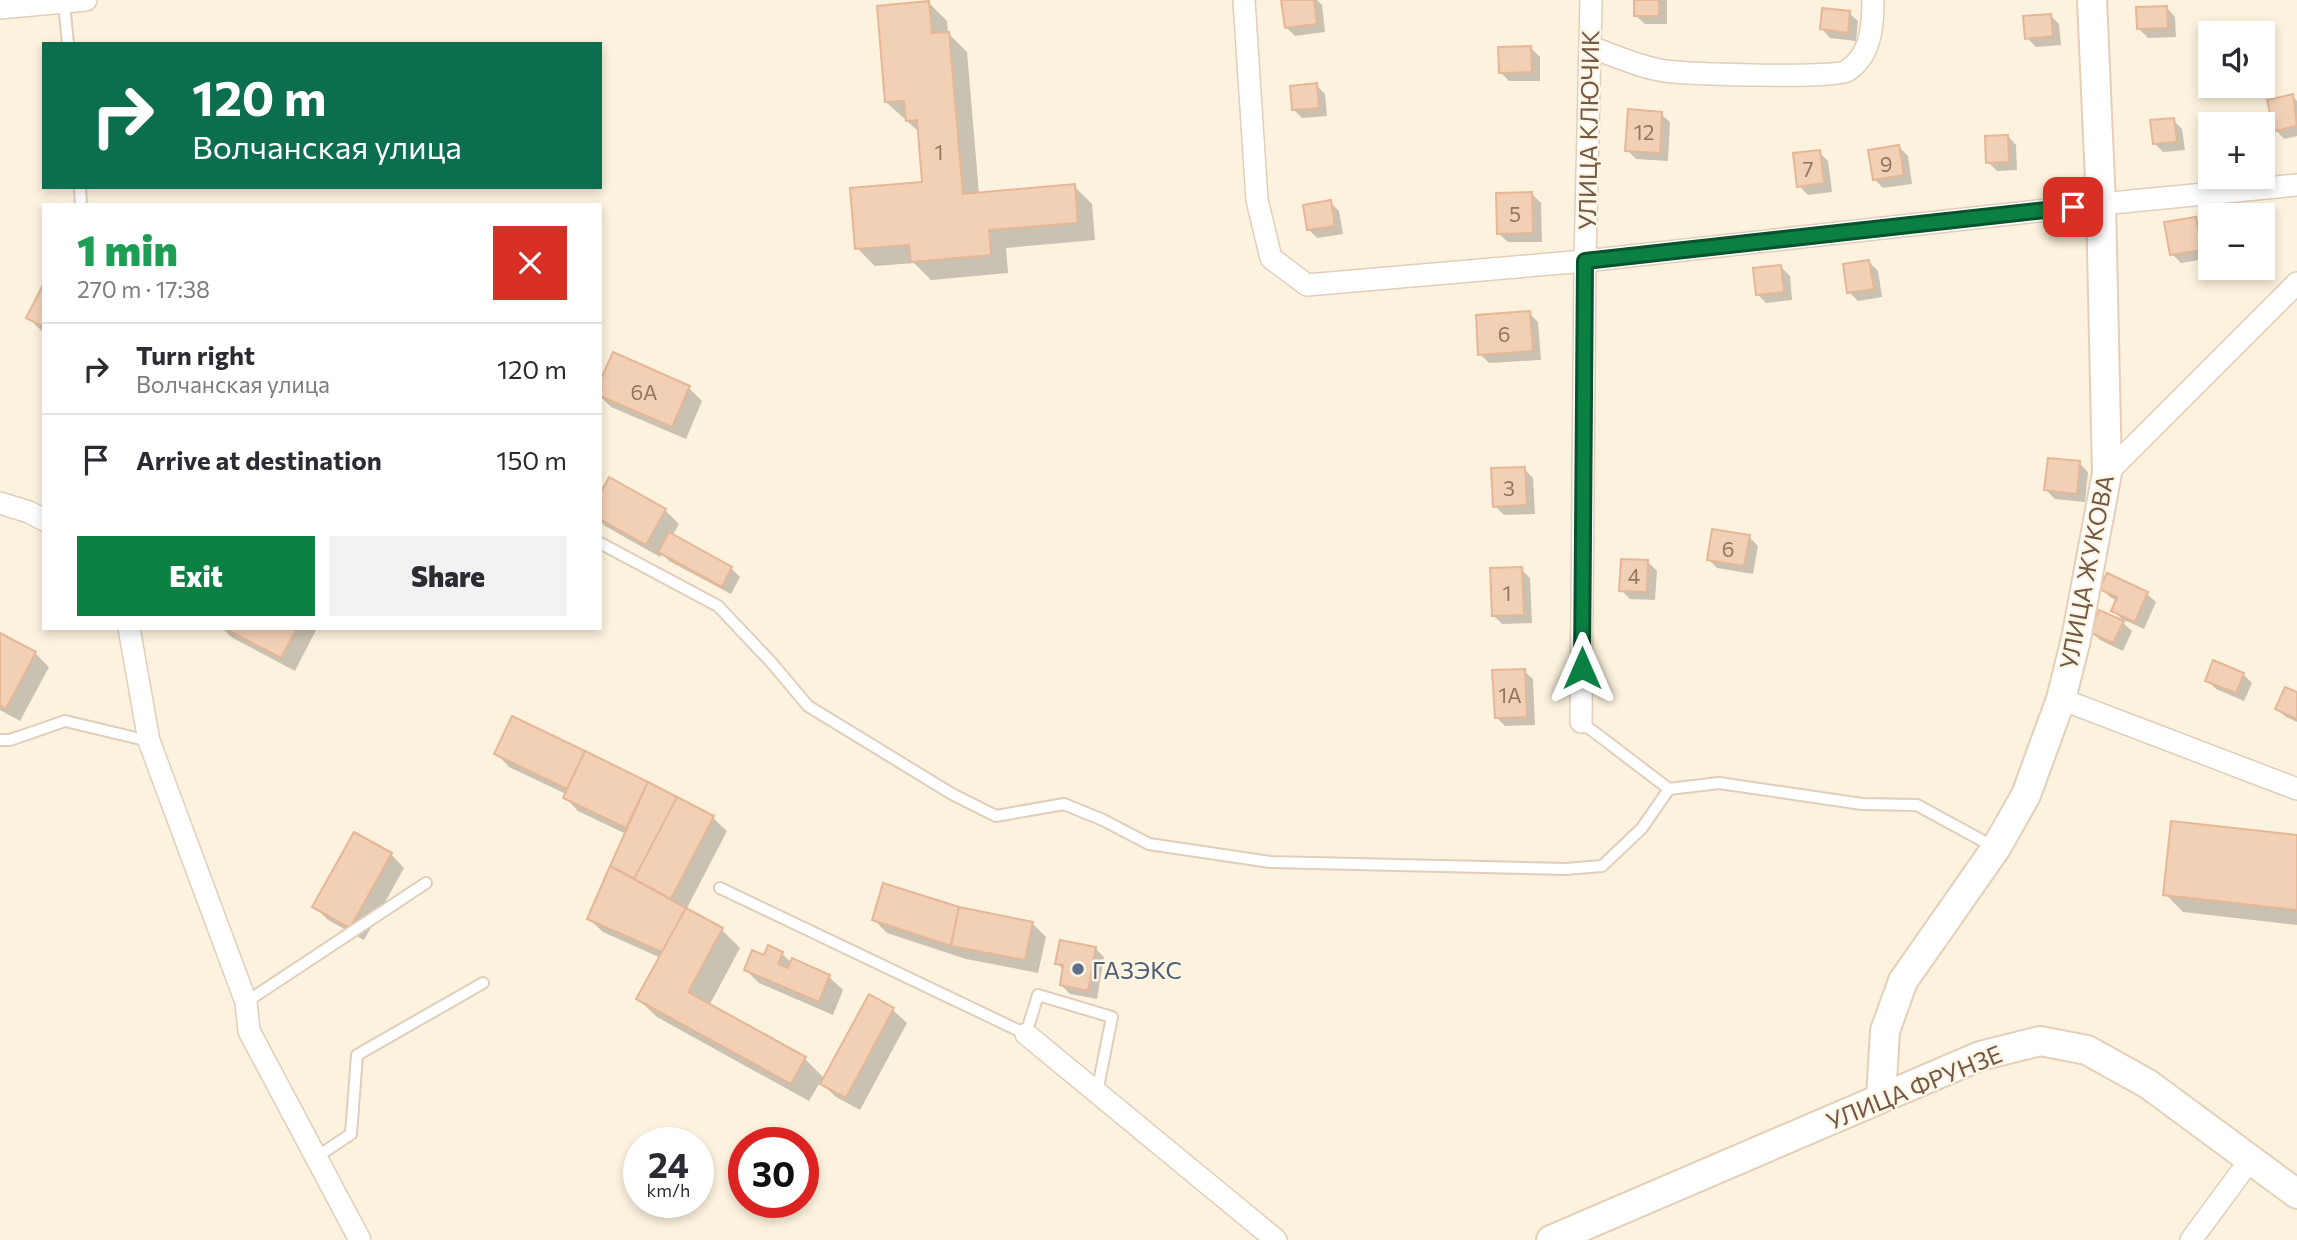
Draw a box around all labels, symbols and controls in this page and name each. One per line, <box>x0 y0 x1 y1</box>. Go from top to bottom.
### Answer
map controls <box>2198 21 2275 280</box>
button: sound <box>2198 21 2275 98</box>
street label: УЛИЦА КЛЮЧИК <box>1572 30 1604 230</box>
text: 120 m <box>192 66 326 126</box>
icon: right <box>77 70 168 161</box>
button: + <box>2198 112 2275 189</box>
house number: 12 <box>1634 119 1654 144</box>
text: Волчанская улица <box>192 126 462 166</box>
house number: 1 <box>935 139 943 164</box>
house number: 9 <box>1880 151 1892 176</box>
house number: 7 <box>1802 156 1814 181</box>
pin <box>2043 177 2103 237</box>
icon: arrive <box>2054 188 2092 226</box>
house number: 5 <box>1509 201 1521 226</box>
button: − <box>2198 203 2275 280</box>
text: 1 min <box>77 223 178 275</box>
button: close <box>493 226 567 300</box>
text: 270 m · 17:38 <box>77 275 210 303</box>
house number: 6 <box>1498 321 1510 346</box>
text: Turn right <box>136 339 255 370</box>
icon: right <box>77 350 115 388</box>
text: 120 m <box>497 353 567 384</box>
text: Волчанская улица <box>136 370 330 398</box>
house number: 6А <box>631 379 657 404</box>
icon: arrive <box>77 441 115 479</box>
text: Arrive at destination <box>136 444 382 475</box>
text: 150 m <box>496 444 567 475</box>
street label: УЛИЦА ЖУКОВА <box>2053 472 2119 672</box>
house number: 3 <box>1503 475 1515 500</box>
button: Exit <box>77 536 315 616</box>
button: Share <box>329 536 567 616</box>
house number: 6 <box>1722 536 1734 561</box>
house number: 4 <box>1628 563 1641 588</box>
house number: 1 <box>1503 580 1511 605</box>
position arrow <box>1545 631 1619 705</box>
house number: 1А <box>1498 682 1522 707</box>
place label: ГАЗЭКС <box>1092 955 1182 984</box>
marker: ГАЗЭКС <box>1070 961 1086 977</box>
street label: УЛИЦА ФРУНЗЕ <box>1822 1039 2006 1135</box>
speed limit sign: 30 <box>728 1127 819 1218</box>
text: 24 <box>648 1142 689 1185</box>
text: km/h <box>647 1179 690 1201</box>

